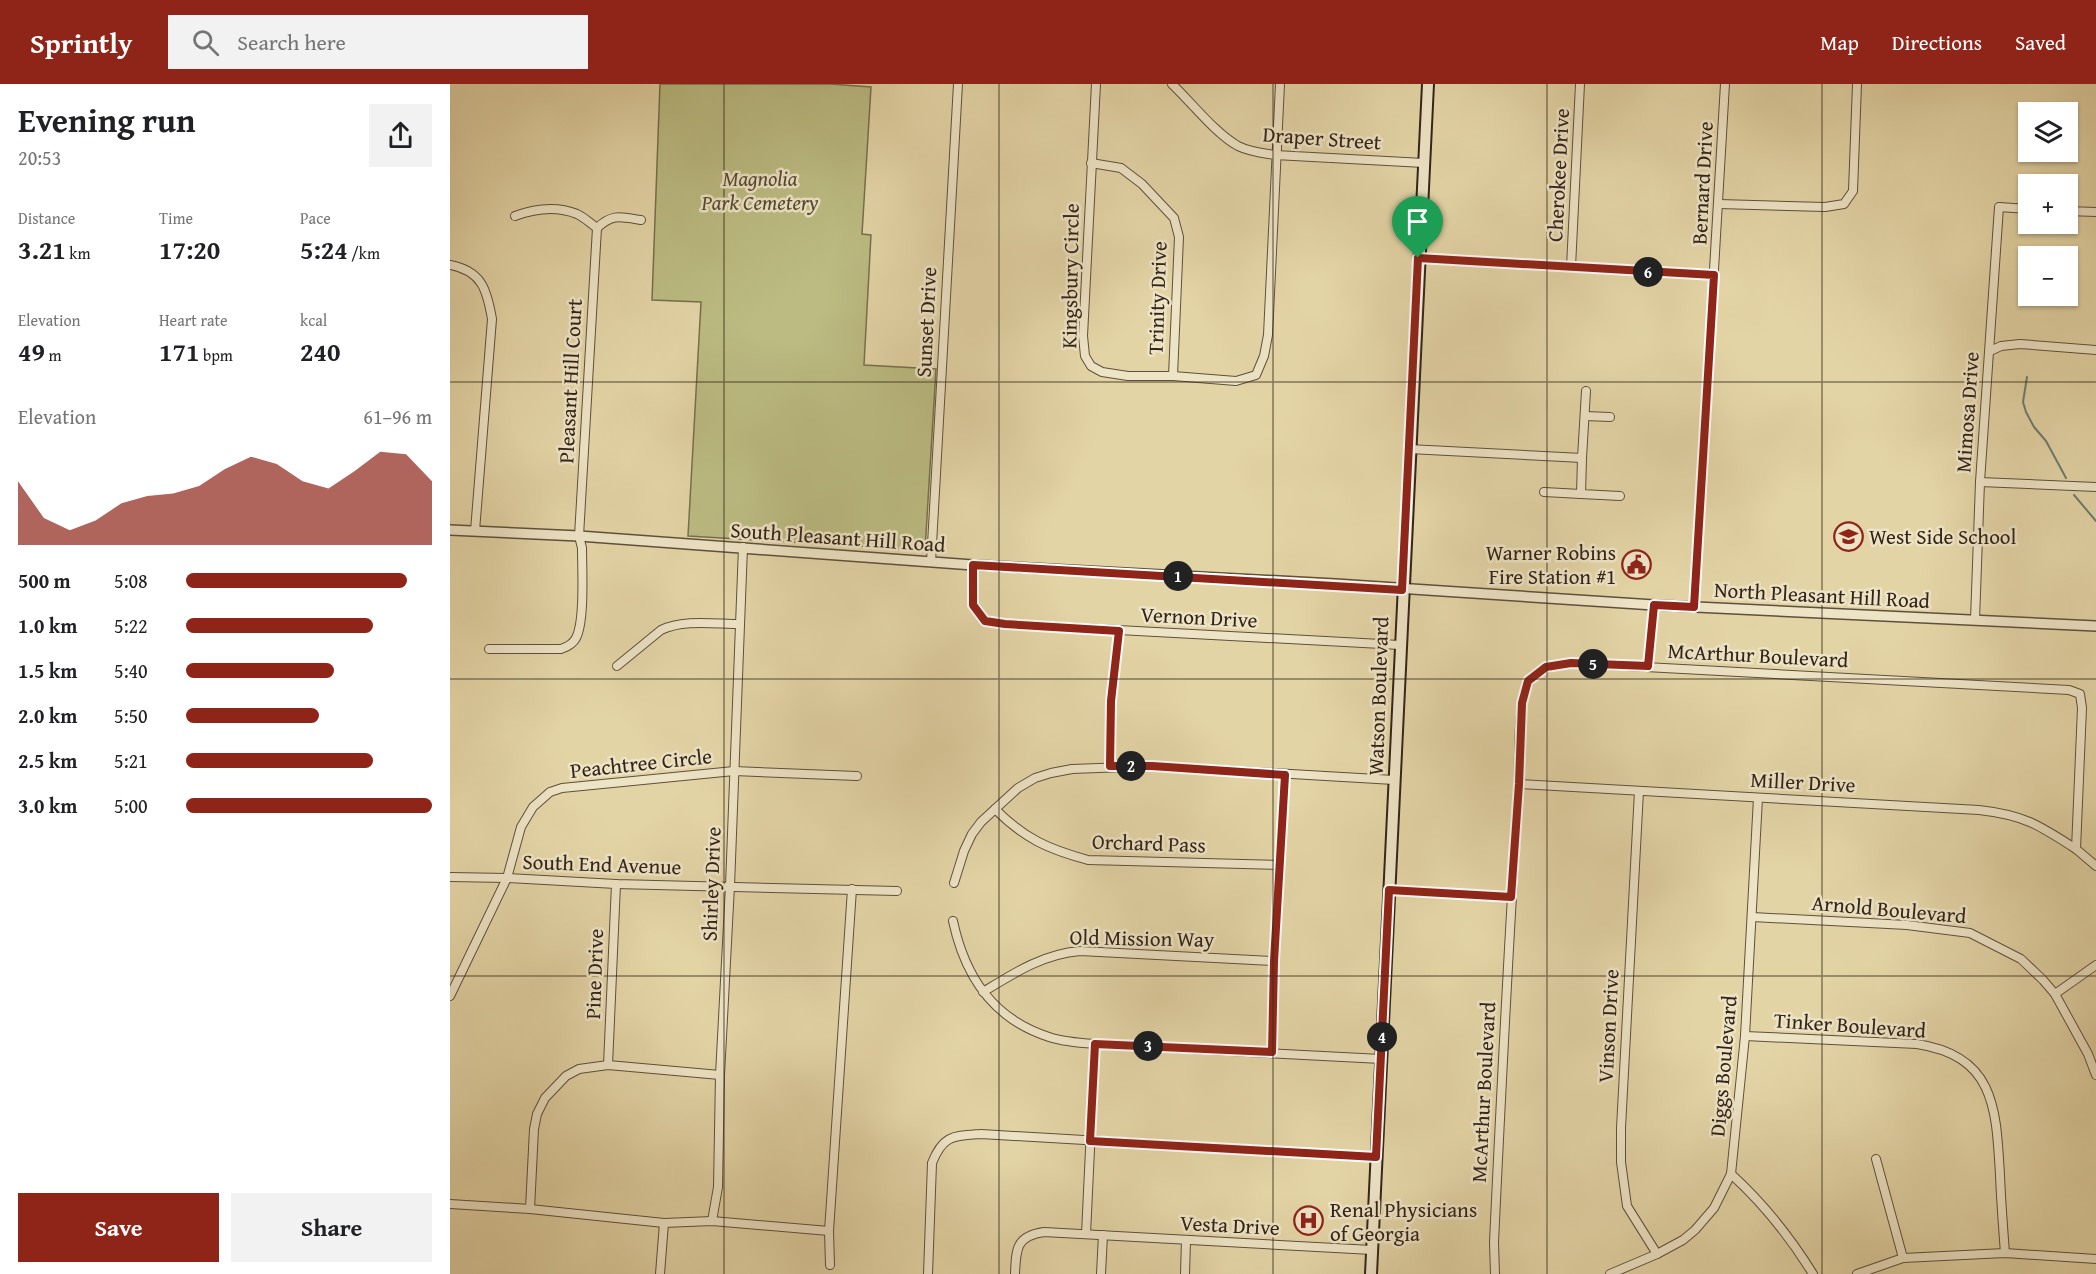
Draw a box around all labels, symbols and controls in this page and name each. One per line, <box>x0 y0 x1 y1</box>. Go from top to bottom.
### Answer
search box <box>168 15 588 69</box>
text: Sprintly <box>30 22 132 63</box>
icon: search <box>189 26 222 59</box>
text: Search here <box>237 26 346 58</box>
text: Map <box>1820 27 1859 58</box>
text: Directions <box>1892 27 1982 58</box>
text: Saved <box>2015 27 2066 58</box>
text: Evening run <box>18 96 195 144</box>
map controls <box>2018 102 2078 306</box>
button: layers <box>2018 102 2078 162</box>
button: share <box>369 104 432 167</box>
street label: Cherokee Drive <box>1539 107 1577 243</box>
street label: Draper Street <box>1262 118 1383 158</box>
street label: Bernard Drive <box>1683 120 1721 245</box>
text: 20:53 <box>18 143 61 172</box>
park label: Magnolia Park Cemetery <box>701 163 819 218</box>
button: + <box>2018 174 2078 234</box>
pin <box>1392 196 1443 258</box>
street label: Kingsbury Circle <box>1053 203 1087 349</box>
icon: arrive <box>1401 205 1434 238</box>
text: Distance <box>18 206 75 230</box>
text: Time <box>159 206 193 230</box>
text: Pace <box>300 206 331 230</box>
text: 3.21 <box>18 230 66 269</box>
text: 17:20 <box>159 230 220 269</box>
text: 5:24 <box>300 230 348 269</box>
text: km <box>66 241 90 265</box>
text: /km <box>348 241 380 265</box>
street label: Trinity Drive <box>1140 241 1174 355</box>
button: − <box>2018 246 2078 306</box>
pin: 6 <box>1633 257 1663 287</box>
text: 6 <box>1644 260 1652 284</box>
street label: Sunset Drive <box>908 266 944 378</box>
street label: Pleasant Hill Court <box>550 297 590 464</box>
text: Elevation <box>18 308 81 332</box>
text: Heart rate <box>159 308 228 332</box>
text: kcal <box>300 308 327 332</box>
text: 49 <box>18 332 45 371</box>
text: 171 <box>159 332 199 371</box>
text: 240 <box>300 332 340 371</box>
text: m <box>45 343 62 367</box>
text: bpm <box>199 343 233 367</box>
street label: Mimosa Drive <box>1947 350 1987 473</box>
text: Elevation <box>18 402 96 431</box>
text: 61–96 m <box>363 402 432 431</box>
street label: South Pleasant Hill Road <box>729 514 947 560</box>
school or university icon: West Side School <box>1832 520 1864 552</box>
place label: West Side School <box>1869 521 2017 552</box>
place label: Warner Robins Fire Station #1 <box>1486 537 1616 592</box>
public building icon: Warner Robins Fire Station #1 <box>1621 548 1653 580</box>
pin: 1 <box>1163 561 1193 591</box>
text: 1 <box>1174 564 1182 588</box>
text: 500 m <box>18 566 71 595</box>
text: 5:08 <box>114 566 148 595</box>
street label: North Pleasant Hill Road <box>1713 574 1932 616</box>
street label: Vernon Drive <box>1140 598 1258 636</box>
text: 1.0 km <box>18 611 77 640</box>
text: 5:22 <box>114 611 148 640</box>
street label: Watson Boulevard <box>1360 615 1396 776</box>
street label: McArthur Boulevard <box>1667 635 1850 675</box>
pin: 5 <box>1578 649 1608 679</box>
text: 5 <box>1589 652 1597 676</box>
text: 1.5 km <box>18 656 77 685</box>
text: 5:40 <box>114 656 148 685</box>
text: 2.0 km <box>18 701 77 730</box>
text: 5:50 <box>114 701 148 730</box>
street label: Peachtree Circle <box>569 740 714 786</box>
text: 2.5 km <box>18 746 77 775</box>
text: 5:21 <box>114 746 148 775</box>
pin: 2 <box>1116 751 1146 781</box>
text: 2 <box>1127 754 1135 778</box>
street label: Miller Drive <box>1750 764 1856 800</box>
text: 3.0 km <box>18 791 77 820</box>
text: 5:00 <box>114 791 148 820</box>
street label: Shirley Drive <box>694 826 728 942</box>
street label: Orchard Pass <box>1092 826 1206 860</box>
street label: South End Avenue <box>522 846 682 882</box>
street label: Arnold Boulevard <box>1810 887 1968 931</box>
street label: Old Mission Way <box>1069 921 1215 955</box>
street label: Pine Drive <box>577 928 611 1020</box>
street label: Vinson Drive <box>1590 968 1626 1084</box>
street label: Diggs Boulevard <box>1701 993 1745 1138</box>
street label: McArthur Boulevard <box>1463 1000 1503 1183</box>
street label: Tinker Boulevard <box>1773 1004 1928 1046</box>
pin: 4 <box>1367 1022 1397 1052</box>
text: 4 <box>1378 1025 1386 1049</box>
pin: 3 <box>1133 1031 1163 1061</box>
text: 3 <box>1144 1034 1152 1058</box>
button: Save <box>18 1193 219 1262</box>
button: Share <box>231 1193 432 1262</box>
place label: Renal Physicians of Georgia <box>1330 1194 1477 1249</box>
hospital icon: Renal Physicians of Georgia <box>1293 1205 1325 1237</box>
street label: Vesta Drive <box>1179 1207 1281 1243</box>

